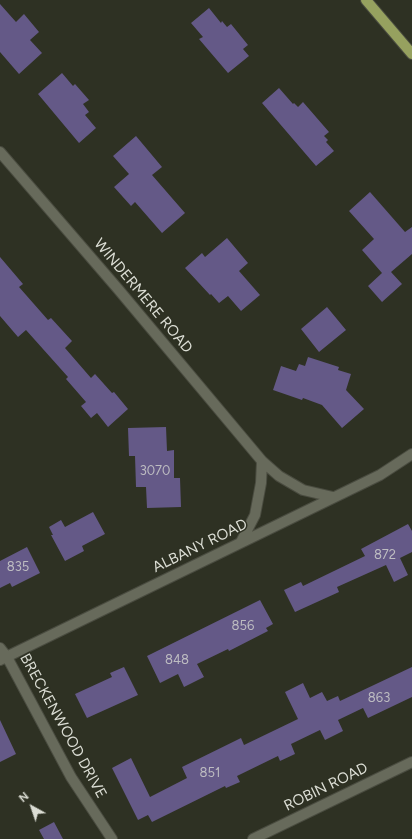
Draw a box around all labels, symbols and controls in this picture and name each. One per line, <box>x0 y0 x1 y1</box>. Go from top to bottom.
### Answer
street label: WINDERMERE ROAD <box>90 235 196 357</box>
house number: 3070 <box>140 463 170 479</box>
street label: ALBANY ROAD <box>150 515 250 577</box>
house number: 872 <box>374 547 396 563</box>
house number: 835 <box>7 559 29 575</box>
house number: 856 <box>232 618 254 634</box>
street label: BRECKENWOOD DRIVE <box>16 651 110 801</box>
house number: 848 <box>165 652 189 668</box>
house number: 863 <box>368 690 390 706</box>
street label: ROBIN ROAD <box>281 759 371 815</box>
house number: 851 <box>200 765 220 781</box>
north arrow <box>12 787 52 827</box>

